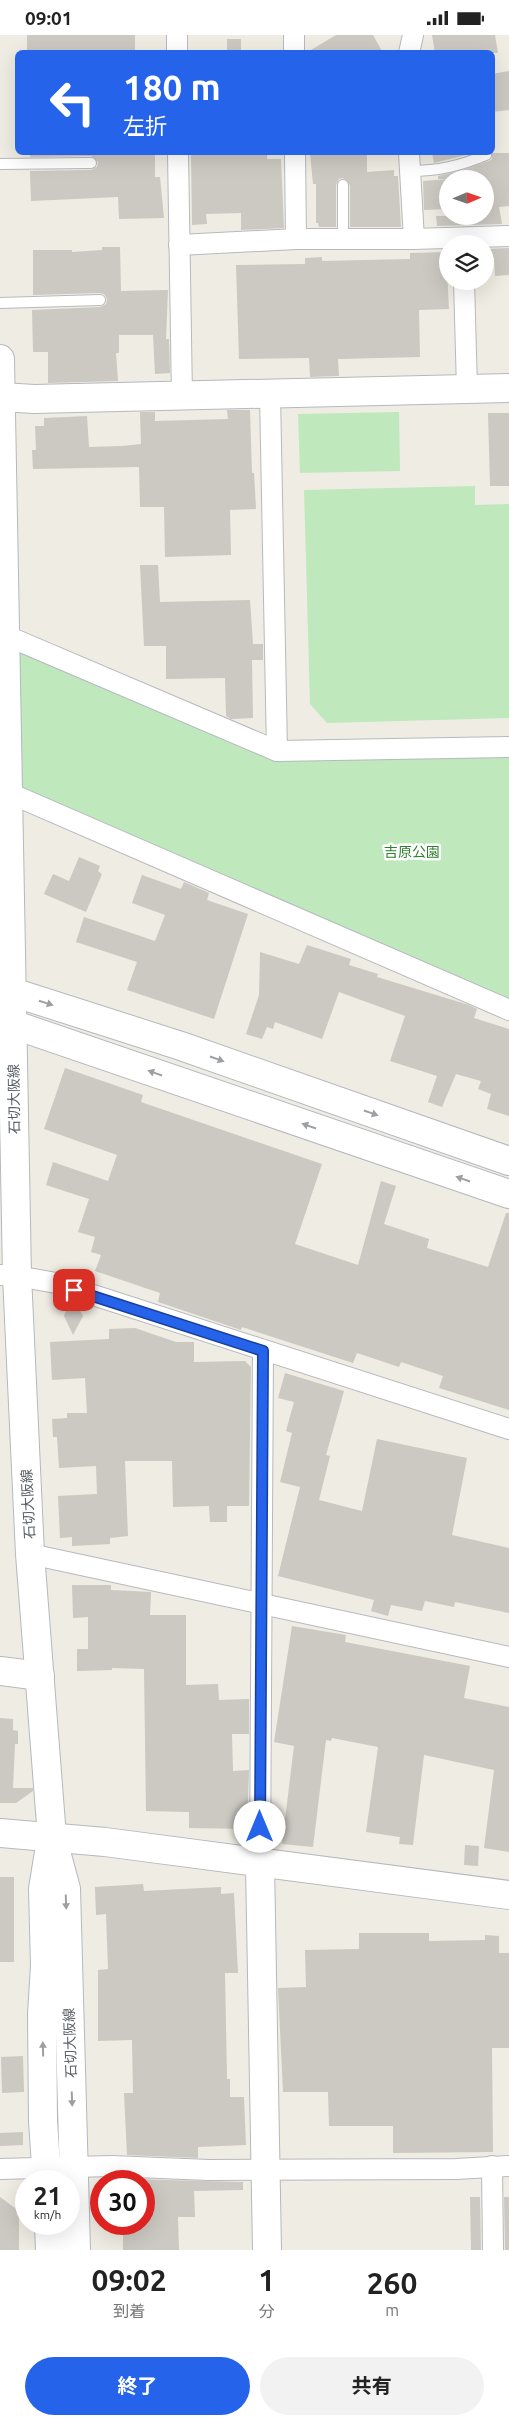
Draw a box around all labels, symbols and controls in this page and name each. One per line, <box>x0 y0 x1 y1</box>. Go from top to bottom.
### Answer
text: 09:01 <box>25 7 73 29</box>
text: 180 m <box>123 67 221 107</box>
icon: left <box>40 70 105 135</box>
text: 左折 <box>123 113 167 138</box>
north arrow <box>439 170 494 225</box>
map controls <box>439 170 494 290</box>
button: layers <box>439 235 494 290</box>
park label: 吉原公園 <box>384 844 440 860</box>
one-way arrow <box>39 1000 54 1007</box>
one-way arrow <box>210 1056 225 1063</box>
street label: 石切大阪線 <box>5 1064 23 1134</box>
one-way arrow <box>147 1069 162 1077</box>
one-way arrow <box>363 1109 378 1117</box>
one-way arrow <box>301 1122 316 1130</box>
one-way arrow <box>455 1174 470 1182</box>
pin <box>53 1269 95 1311</box>
icon: arrive <box>60 1276 88 1304</box>
street label: 石切大阪線 <box>18 1469 38 1539</box>
position arrow <box>233 1800 285 1852</box>
one-way arrow <box>62 1894 70 1910</box>
street label: 石切大阪線 <box>61 2008 79 2078</box>
one-way arrow <box>39 2041 47 2057</box>
one-way arrow <box>68 2091 76 2107</box>
speed limit sign: 30 <box>90 2170 155 2235</box>
text: 21 <box>33 2182 62 2210</box>
text: km/h <box>34 2208 61 2221</box>
text: 09:02 <box>92 2263 167 2297</box>
text: 1 <box>258 2263 275 2297</box>
text: 260 <box>367 2266 417 2300</box>
text: m <box>385 2301 399 2319</box>
text: 到着 <box>113 2302 145 2320</box>
text: 分 <box>259 2302 275 2320</box>
button: 終了 <box>25 2357 250 2415</box>
button: 共有 <box>260 2357 484 2415</box>

